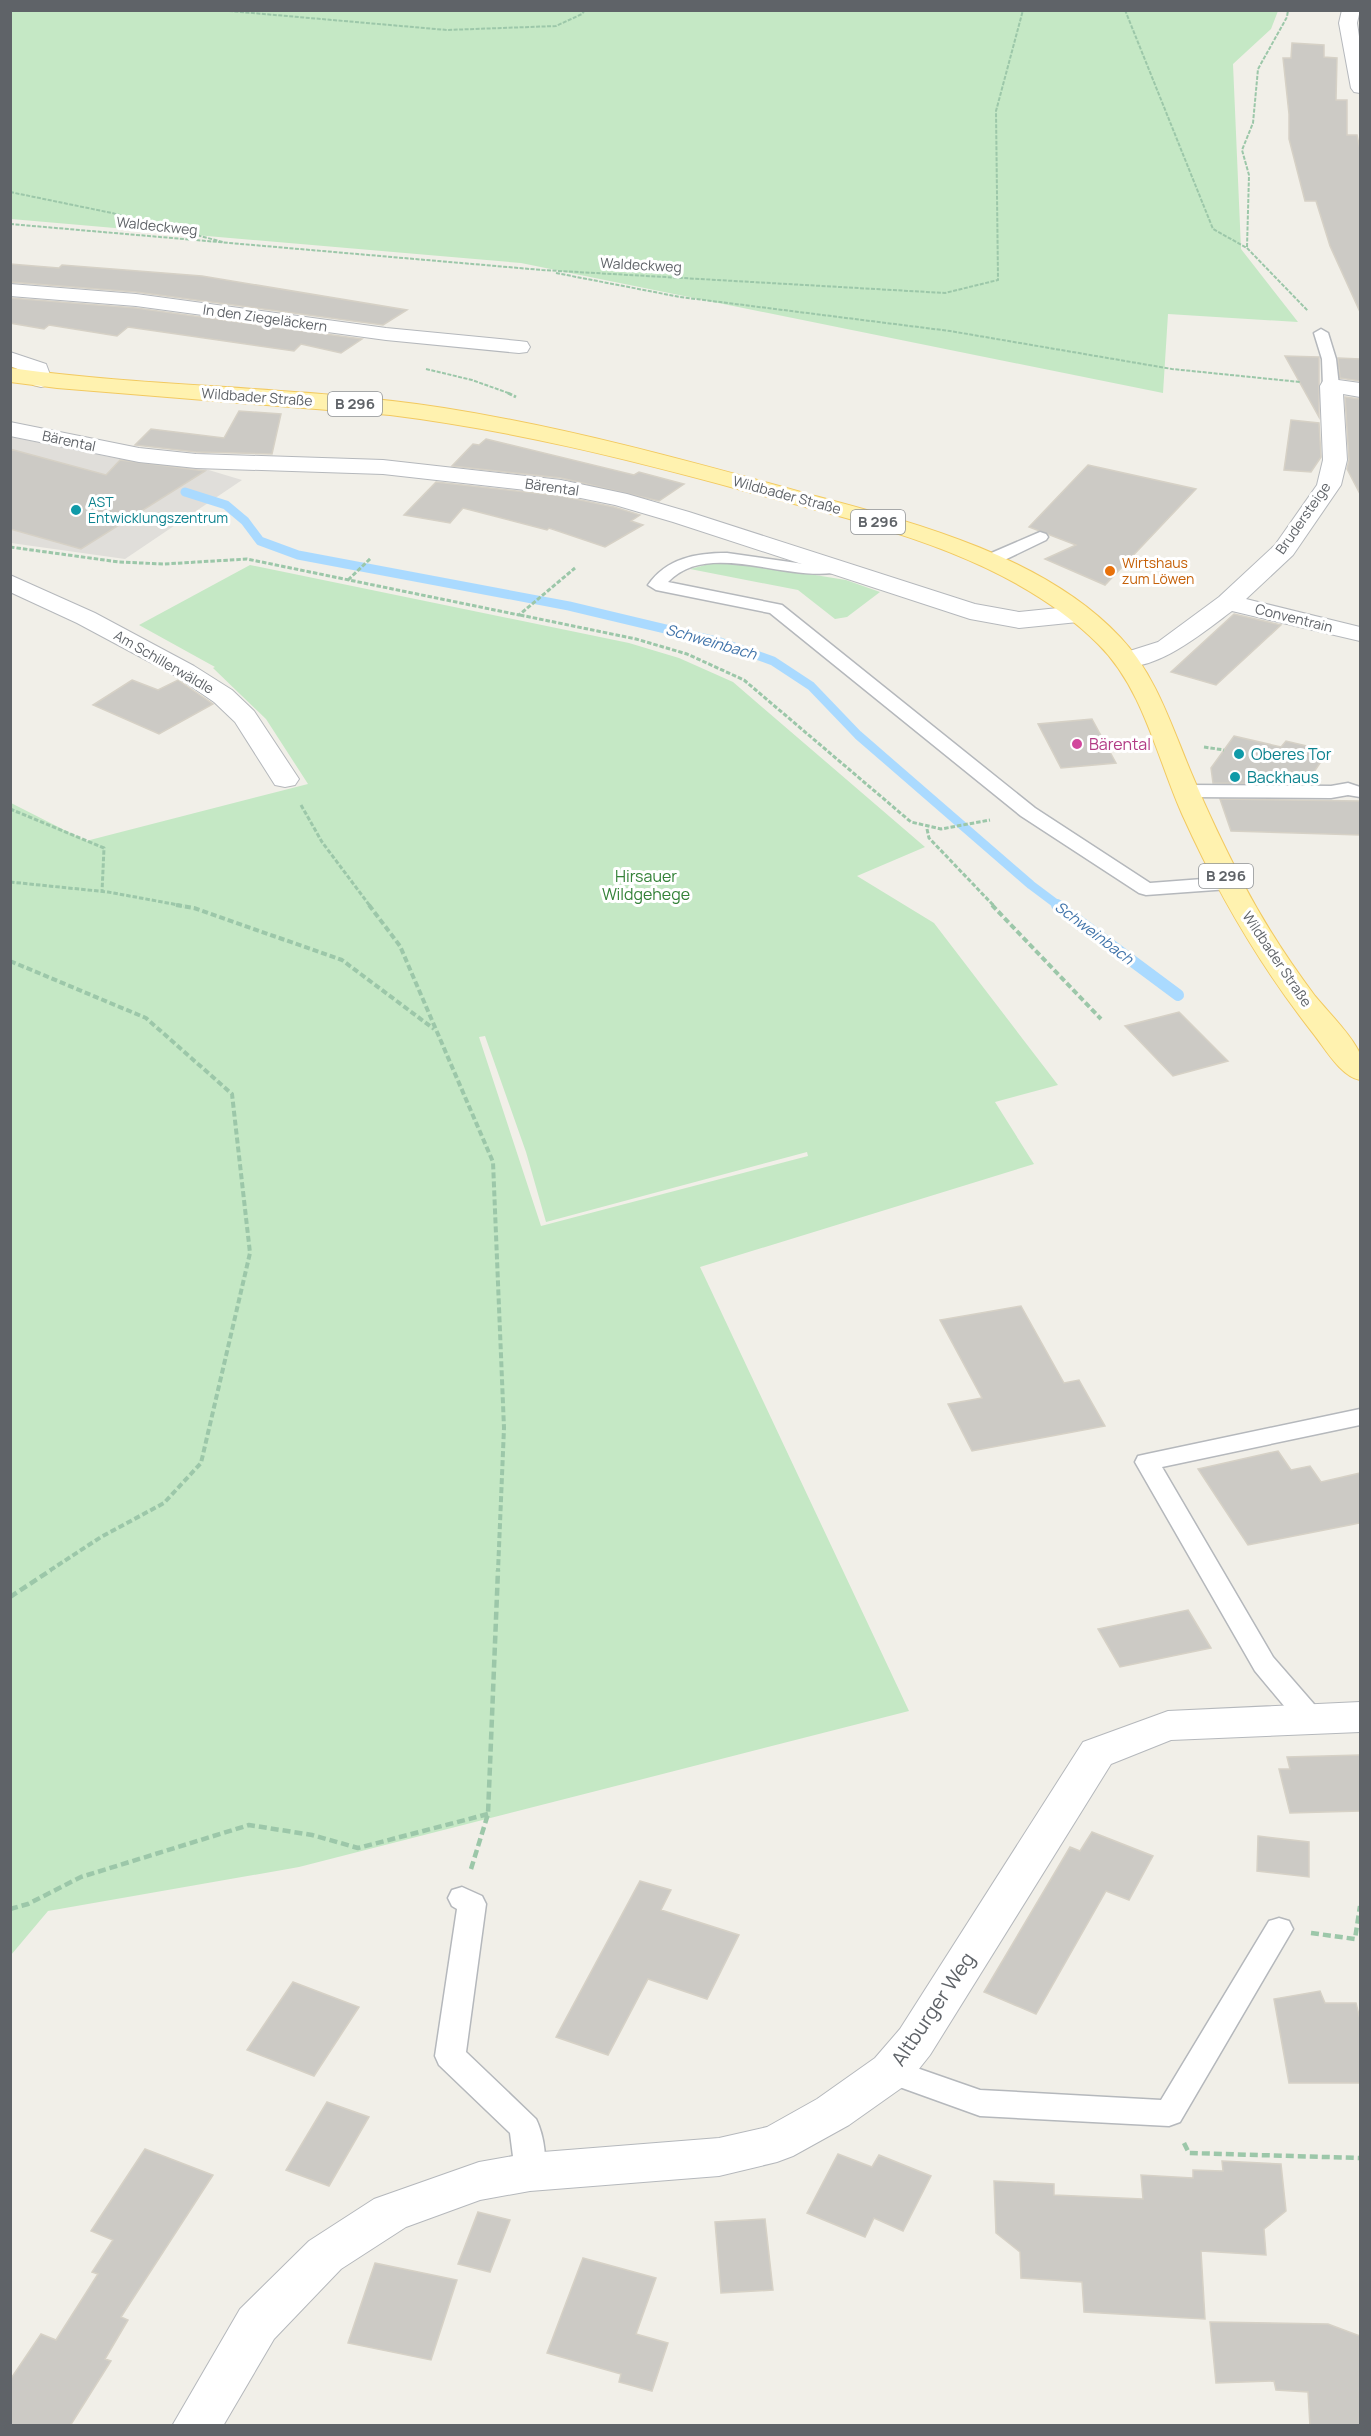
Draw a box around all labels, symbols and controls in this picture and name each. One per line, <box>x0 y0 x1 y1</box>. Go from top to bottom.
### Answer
street label: Waldeckweg <box>115 212 199 239</box>
street label: Waldeckweg <box>600 253 682 276</box>
street label: In den Ziegeläckern <box>202 299 329 336</box>
street label: Wildbader Straße <box>201 383 313 410</box>
road number: B 296 <box>328 392 382 416</box>
street label: Bärental <box>41 426 98 455</box>
street label: Wildbader Straße <box>731 471 843 518</box>
street label: Bärental <box>524 473 580 500</box>
street label: Brudersteige <box>1271 478 1334 557</box>
place label: AST Entwicklungszentrum <box>88 492 228 527</box>
marker: AST Entwicklungszentrum <box>69 503 83 517</box>
road number: B 296 <box>851 510 905 534</box>
place label: Wirtshaus zum Löwen <box>1122 553 1194 588</box>
marker: Wirtshaus zum Löwen <box>1103 564 1117 578</box>
street label: Conventrain <box>1253 599 1335 636</box>
water label: Schweinbach <box>663 619 760 665</box>
street label: Am Schillerwäldle <box>111 625 218 698</box>
place label: Bärental <box>1089 733 1151 755</box>
marker: Bärental <box>1070 737 1084 751</box>
place label: Oberes Tor <box>1251 743 1332 765</box>
marker: Oberes Tor <box>1232 747 1246 761</box>
place label: Backhaus <box>1247 766 1319 788</box>
marker: Backhaus <box>1228 770 1242 784</box>
road number: B 296 <box>1199 864 1253 888</box>
park label: Hirsauer Wildgehege <box>602 865 690 905</box>
water label: Schweinbach <box>1051 896 1139 970</box>
street label: Wildbader Straße <box>1238 907 1316 1010</box>
street label: Altburger Weg <box>885 1947 981 2071</box>

